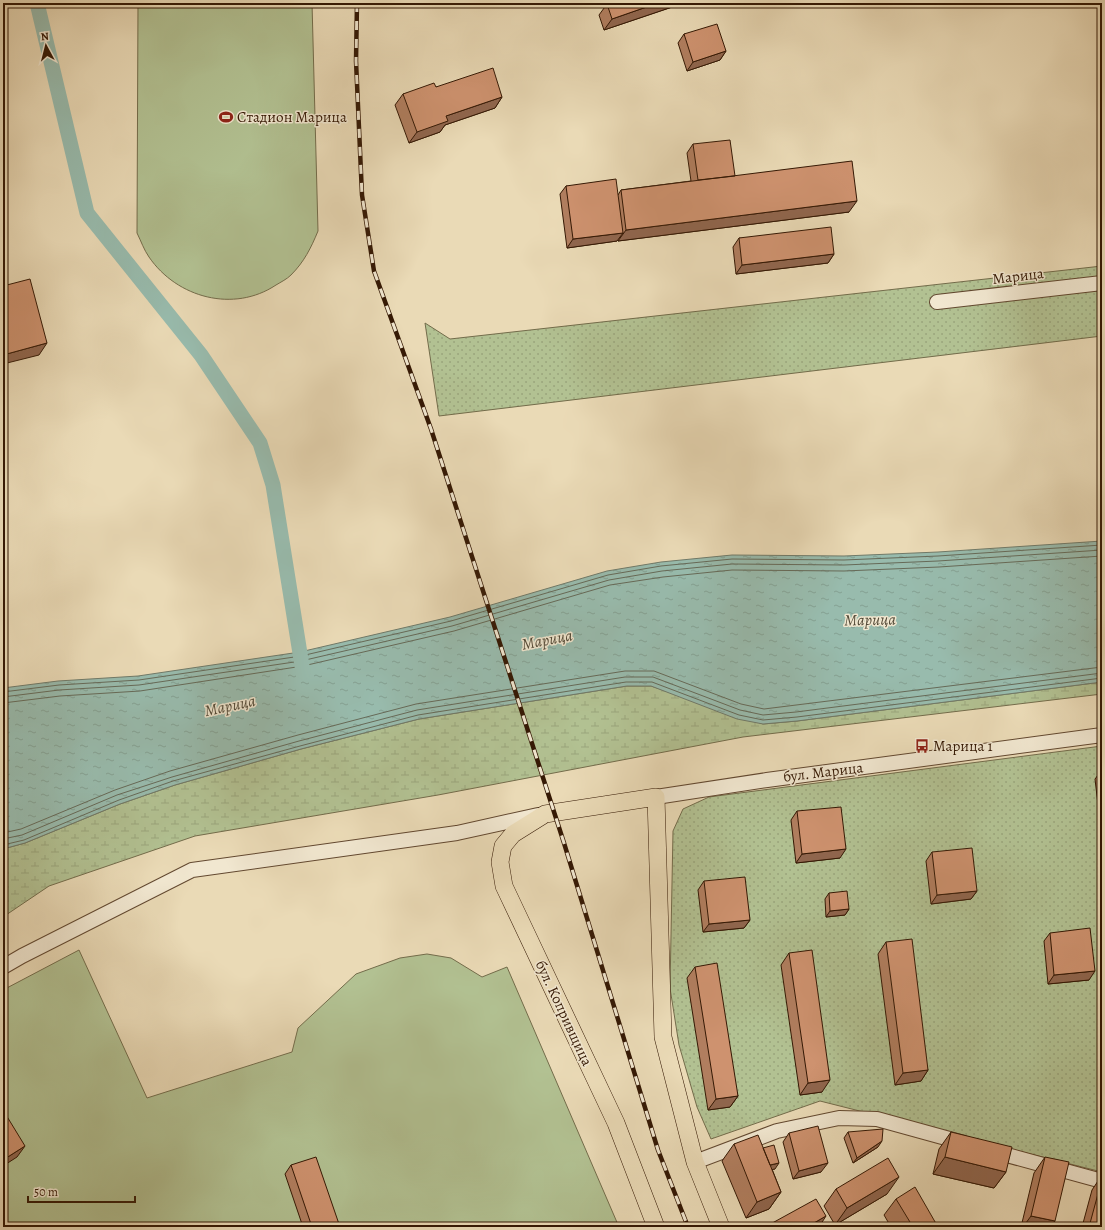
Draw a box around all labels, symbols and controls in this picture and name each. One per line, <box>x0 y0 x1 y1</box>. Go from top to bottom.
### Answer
north arrow <box>26 26 66 66</box>
text: N <box>40 29 50 45</box>
place label: Стадион Марица <box>237 107 347 127</box>
sports icon: Стадион Марица <box>218 109 234 125</box>
street label: Марица <box>991 263 1045 289</box>
water label: Марица <box>844 609 896 631</box>
water label: Марица <box>520 624 574 656</box>
water label: Марица <box>203 690 257 722</box>
place label: Марица 1 <box>933 736 993 756</box>
bus stop icon: Марица 1 <box>914 738 930 754</box>
street label: бул. Марица <box>782 757 864 787</box>
street label: бул. Копривщица <box>531 957 597 1069</box>
scale bar <box>28 1178 135 1204</box>
text: 50 m <box>34 1184 58 1200</box>

